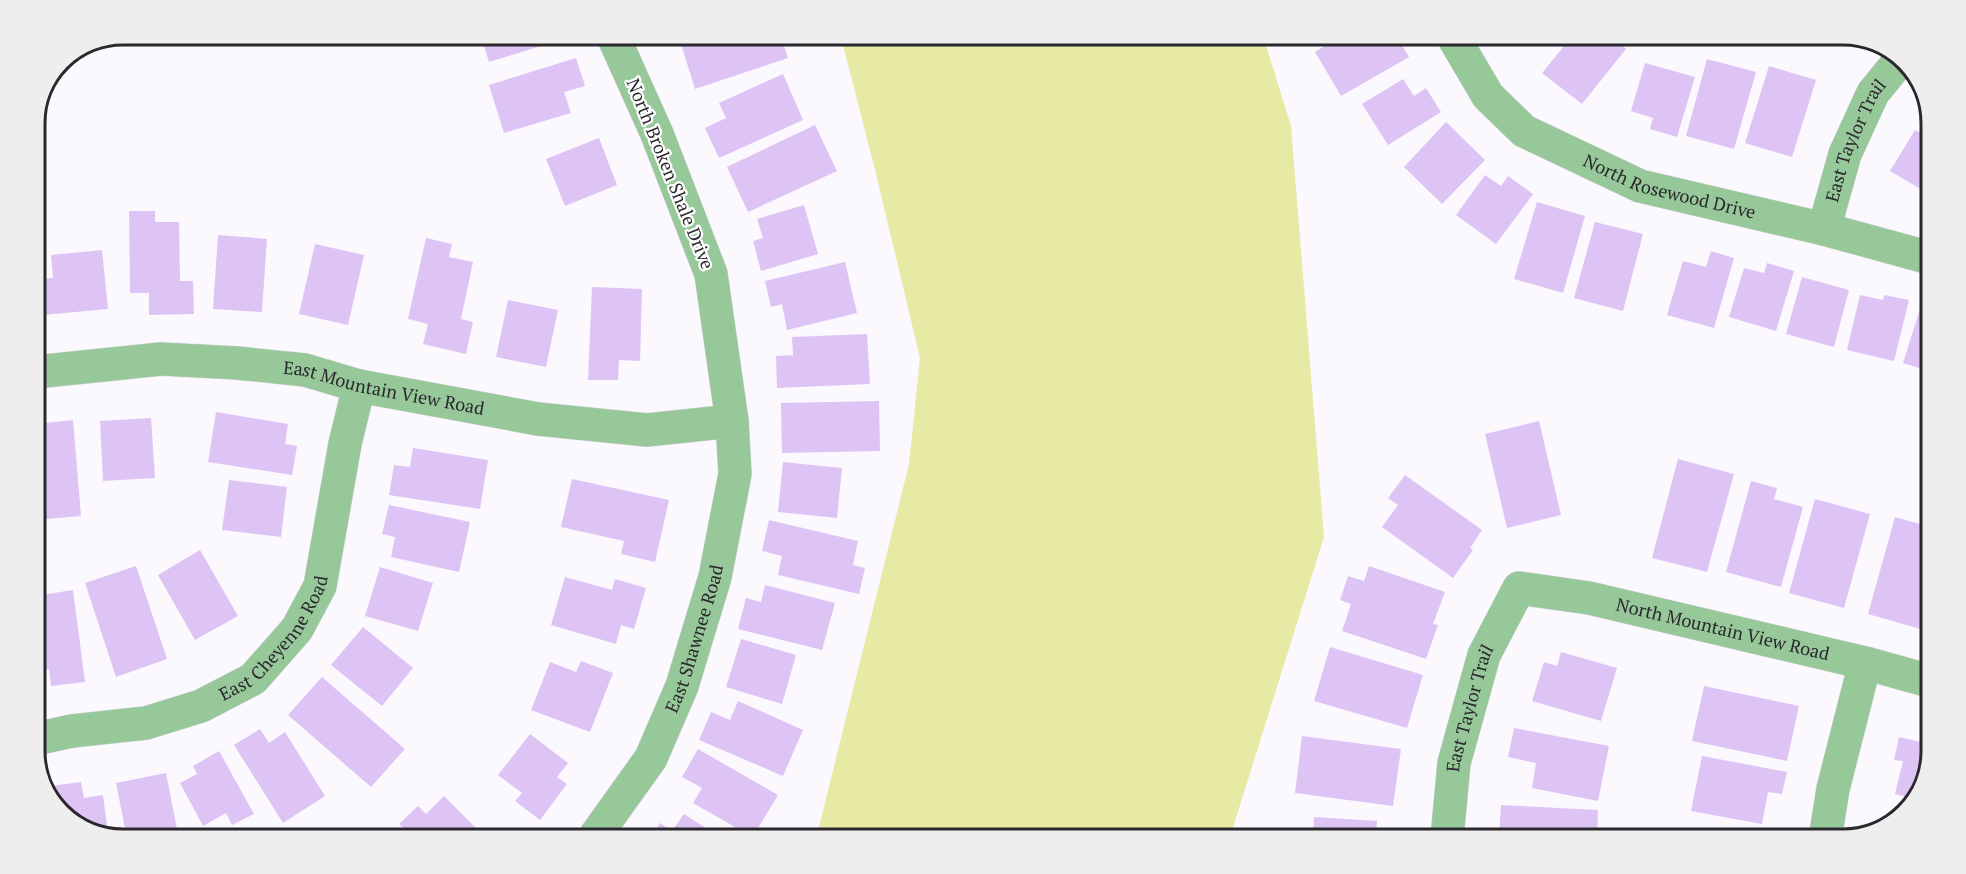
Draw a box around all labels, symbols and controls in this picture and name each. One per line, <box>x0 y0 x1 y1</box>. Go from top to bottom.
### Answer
street label: East Taylor Trail <box>1819 73 1891 205</box>
street label: North Broken Shale Drive <box>622 75 720 273</box>
street label: North Rosewood Drive <box>1580 148 1758 224</box>
street label: East Mountain View Road <box>282 355 486 420</box>
street label: East Shawnee Road <box>659 563 728 716</box>
street label: East Cheyenne Road <box>215 574 333 706</box>
street label: North Mountain View Road <box>1614 592 1832 665</box>
street label: East Taylor Trail <box>1440 640 1499 773</box>

